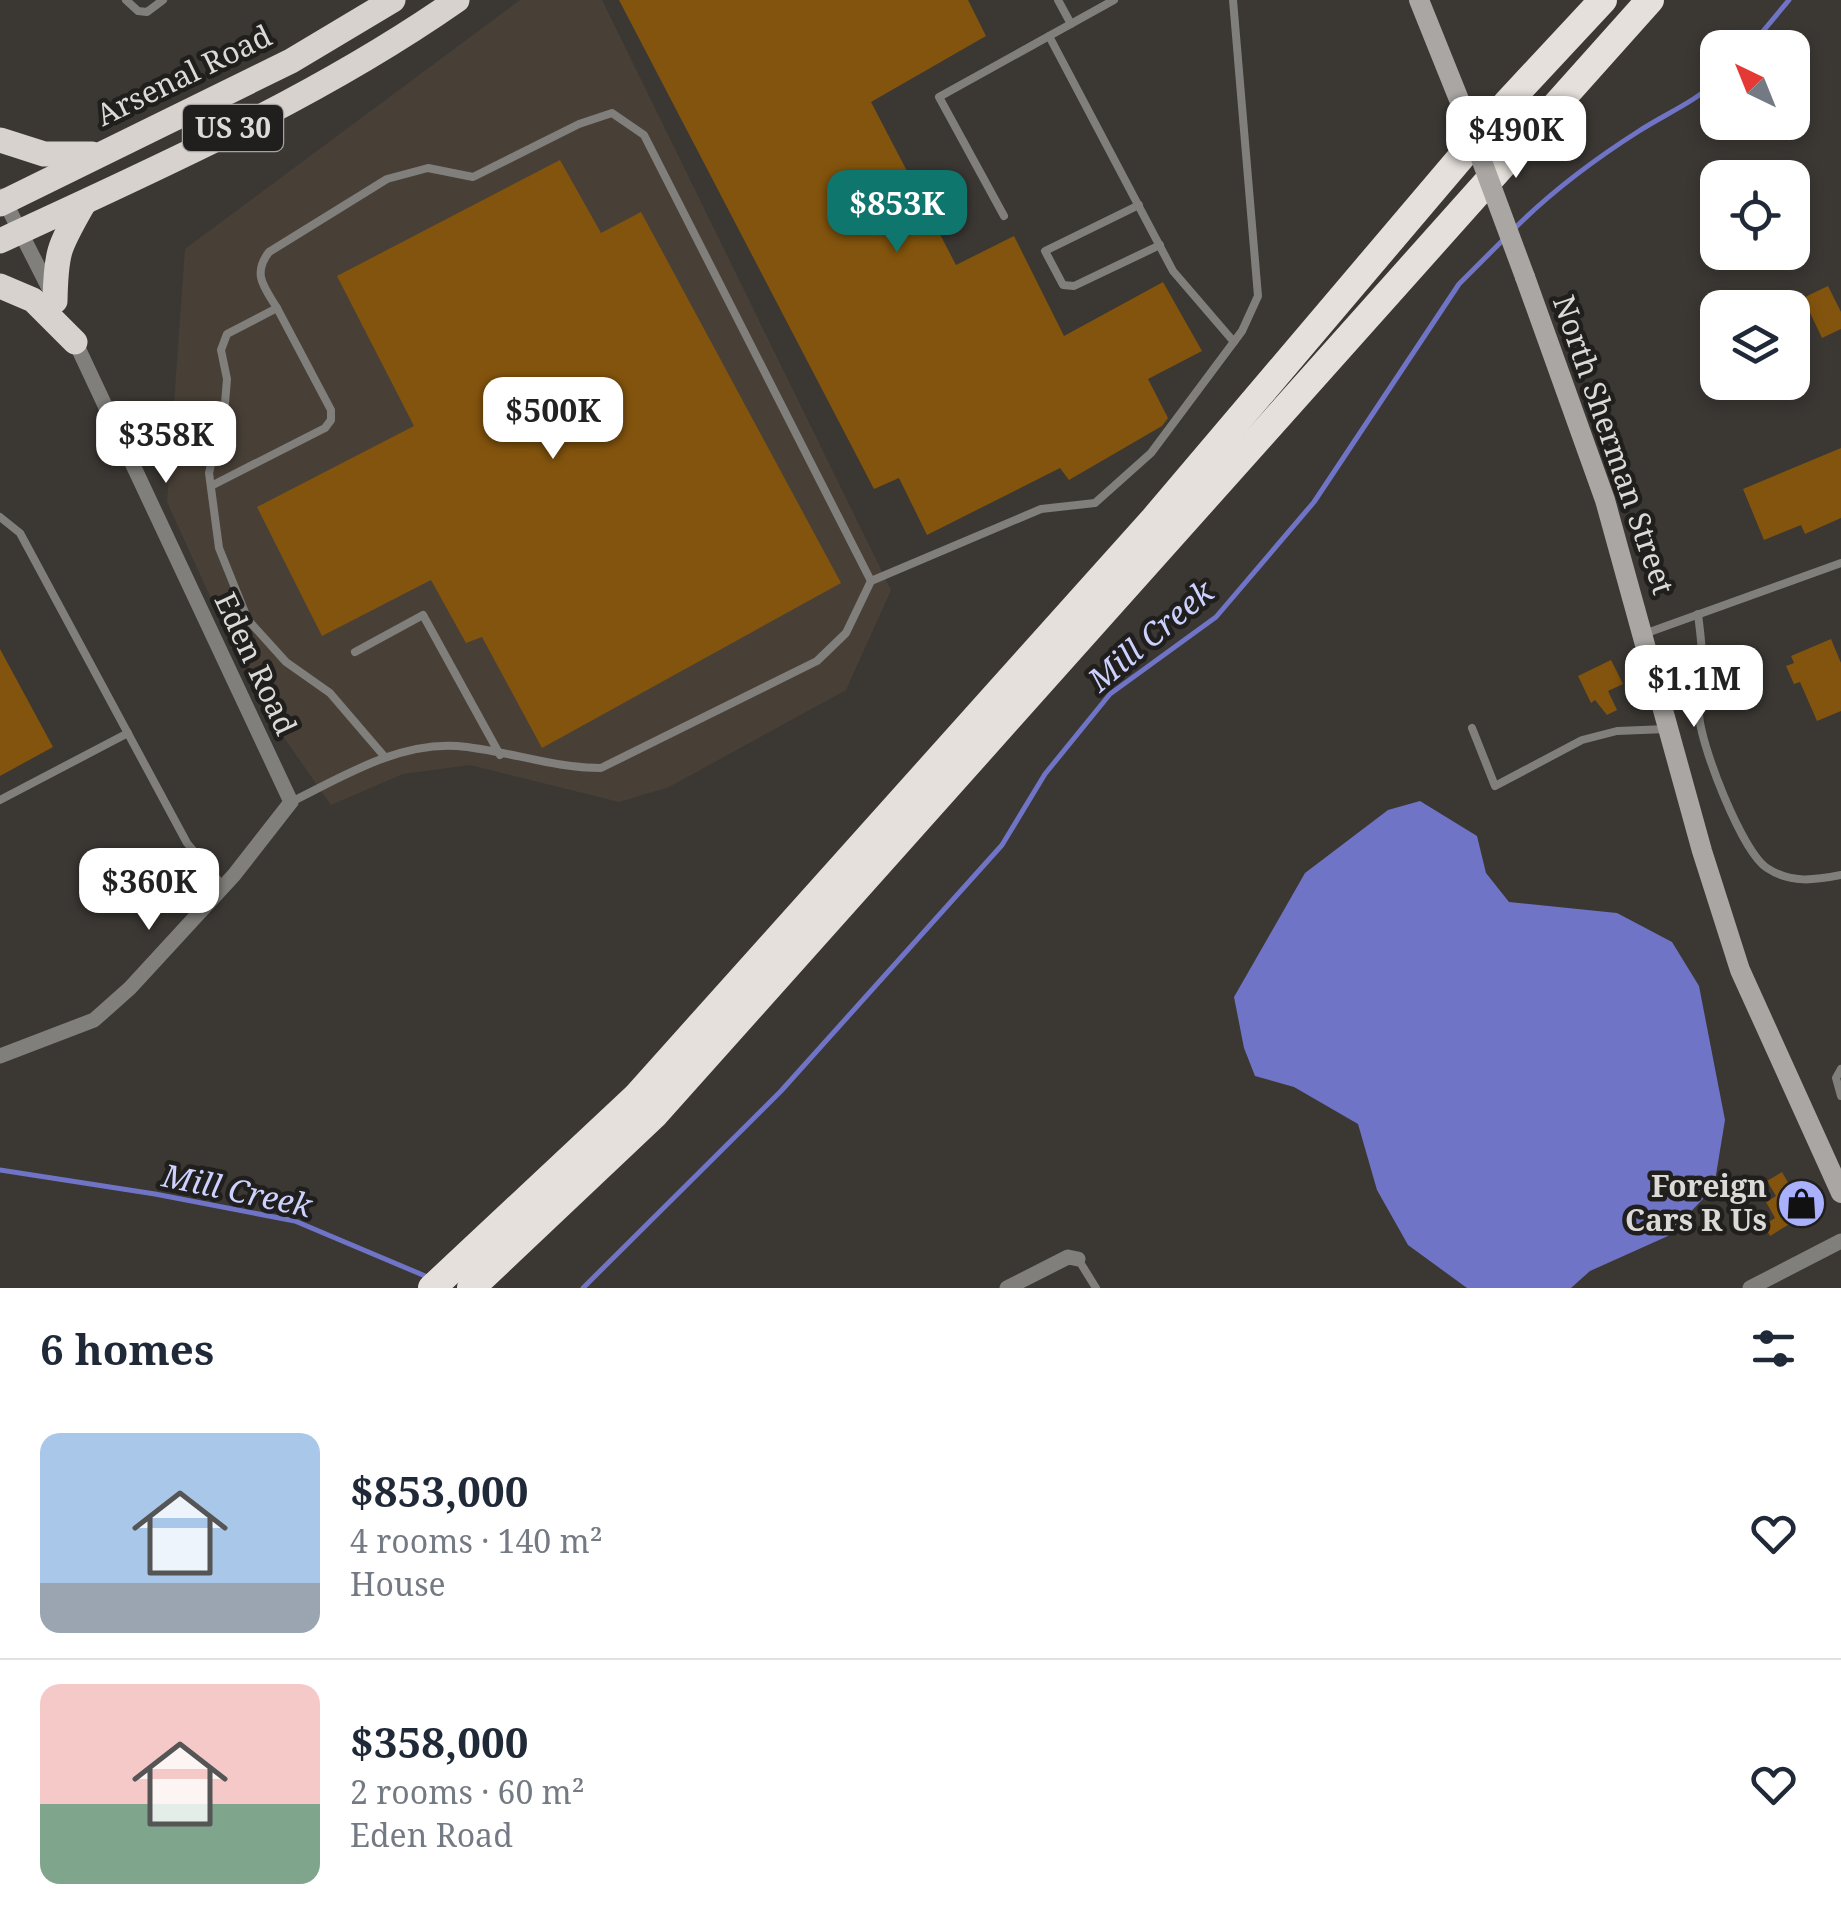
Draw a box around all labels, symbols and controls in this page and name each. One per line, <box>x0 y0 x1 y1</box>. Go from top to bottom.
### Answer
street label: Arsenal Road <box>89 14 278 135</box>
north arrow <box>1700 30 1810 140</box>
map controls <box>1700 30 1810 400</box>
pin: $490K <box>1446 96 1586 181</box>
road number: US 30 <box>183 105 283 151</box>
text: $490K <box>1468 107 1564 150</box>
button: locate <box>1700 160 1810 270</box>
pin: $853K <box>827 170 967 255</box>
text: $853K <box>849 181 945 224</box>
street label: North Sherman Street <box>1544 290 1685 599</box>
button: layers <box>1700 290 1810 400</box>
pin: $500K <box>483 377 623 462</box>
text: $500K <box>505 388 601 431</box>
pin: $358K <box>96 401 236 486</box>
text: $358K <box>118 412 214 455</box>
water label: Mill Creek <box>1077 568 1223 701</box>
street label: Eden Road <box>206 586 307 741</box>
pin: $1.1M <box>1624 645 1764 730</box>
text: $1.1M <box>1647 656 1741 699</box>
pin: $360K <box>79 848 219 933</box>
text: $360K <box>101 859 197 902</box>
water label: Mill Creek <box>158 1153 318 1227</box>
place label: Foreign Cars R Us <box>1625 1165 1767 1240</box>
shop icon: Foreign Cars R Us <box>1776 1178 1828 1230</box>
text: 6 homes <box>40 1320 214 1377</box>
icon: filters <box>1746 1321 1801 1376</box>
text: $853,000 <box>350 1462 528 1519</box>
icon: home <box>120 1473 240 1593</box>
icon: heart <box>1746 1506 1801 1561</box>
text: 4 rooms · 140 m² <box>350 1519 603 1562</box>
text: House <box>350 1562 446 1605</box>
text: $358,000 <box>350 1713 528 1770</box>
icon: home <box>120 1724 240 1844</box>
icon: heart <box>1746 1757 1801 1812</box>
text: 2 rooms · 60 m² <box>350 1770 585 1813</box>
text: Eden Road <box>350 1813 513 1856</box>

